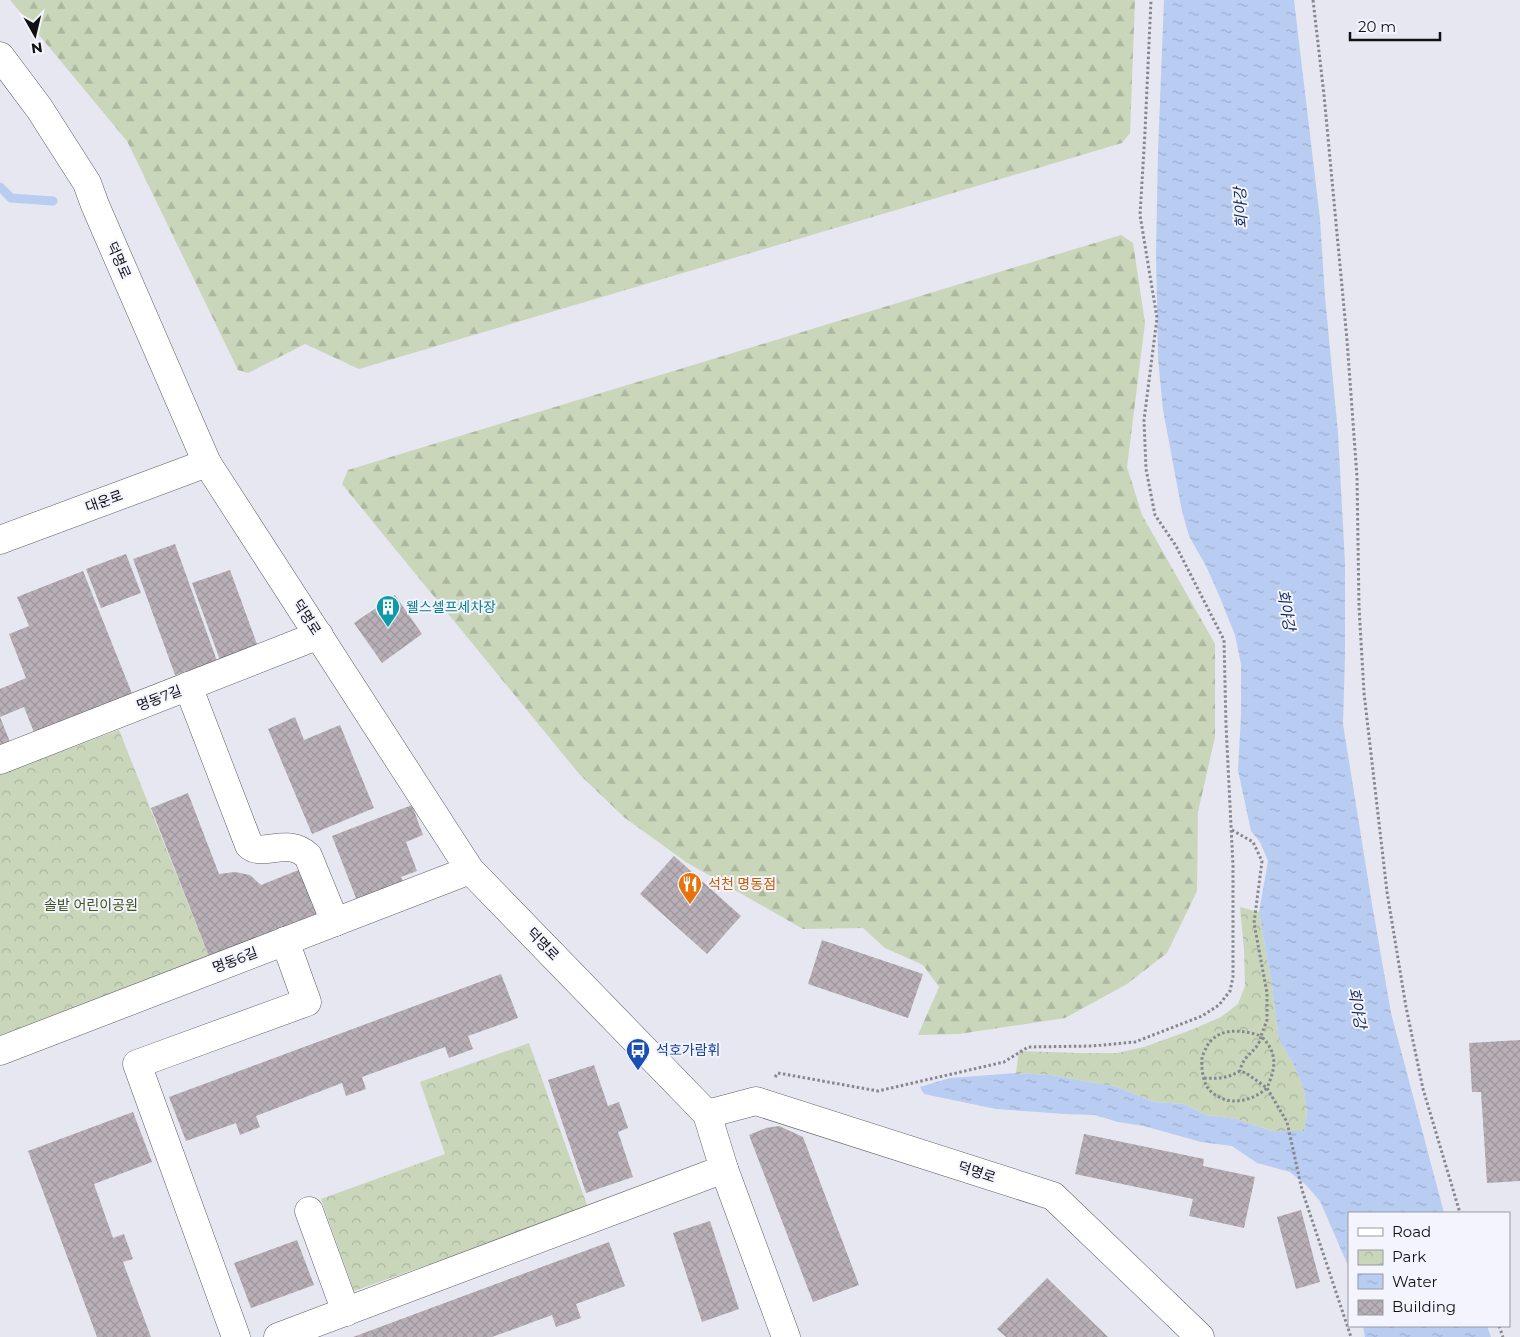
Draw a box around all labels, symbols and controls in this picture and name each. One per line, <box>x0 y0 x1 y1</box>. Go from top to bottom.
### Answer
north arrow <box>10 10 60 60</box>
scale bar <box>1350 10 1440 42</box>
text: 20 m <box>1358 17 1396 36</box>
text: N <box>30 38 44 58</box>
water label: 회야강 <box>1230 185 1251 229</box>
street label: 덕명로 <box>103 239 135 281</box>
street label: 대운로 <box>83 486 125 516</box>
water label: 회야강 <box>1274 588 1300 634</box>
building icon: 웰스셀프세차장 <box>375 594 401 628</box>
street label: 덕명로 <box>289 596 325 638</box>
place label: 웰스셀프세차장 <box>406 598 496 616</box>
street label: 명동7길 <box>134 681 184 715</box>
restaurant icon: 석천 명동점 <box>677 871 703 905</box>
place label: 석천 명동점 <box>708 875 776 893</box>
park label: 솔밭 어린이공원 <box>44 896 138 914</box>
street label: 덕명로 <box>523 924 563 964</box>
street label: 명동6길 <box>210 943 260 977</box>
water label: 회야강 <box>1345 986 1371 1032</box>
bus stop icon: 석호가람휘 <box>625 1037 651 1071</box>
place label: 석호가람휘 <box>656 1041 720 1059</box>
street label: 덕명로 <box>956 1157 998 1187</box>
legend <box>1348 1212 1510 1327</box>
text: Road <box>1392 1222 1431 1241</box>
text: Park <box>1392 1247 1426 1266</box>
text: Water <box>1392 1272 1438 1291</box>
text: Building <box>1392 1297 1456 1316</box>

